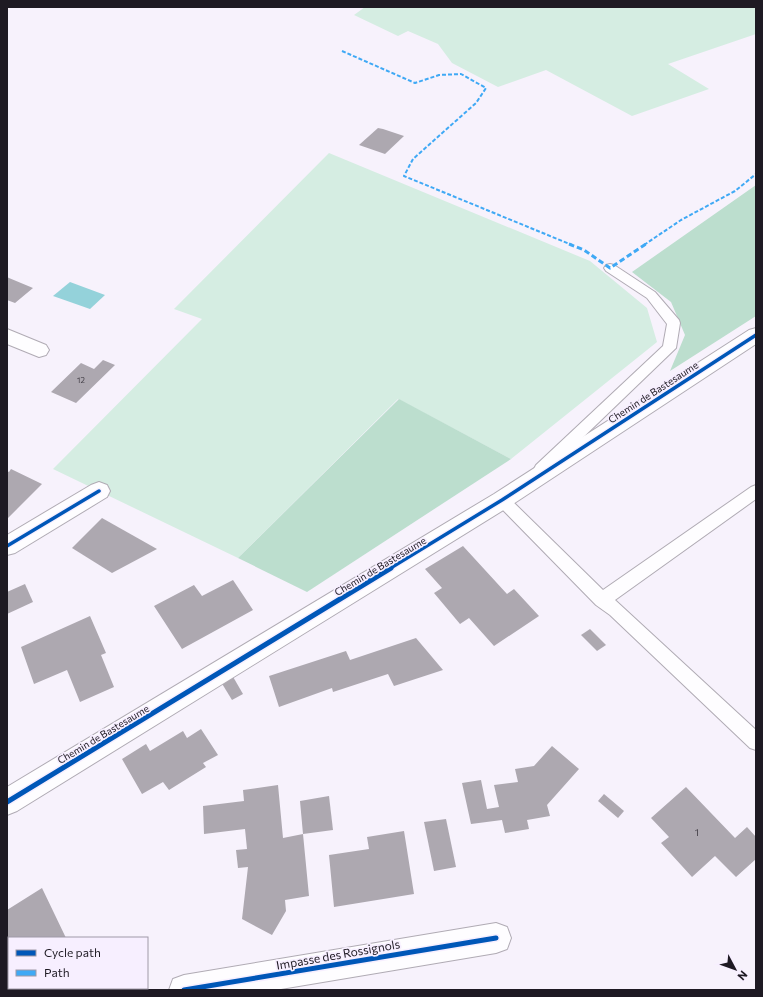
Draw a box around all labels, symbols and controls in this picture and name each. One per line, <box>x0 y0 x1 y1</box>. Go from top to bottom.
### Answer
street label: Chemin de Bastesaume <box>606 358 700 426</box>
house number: 12 <box>77 375 85 385</box>
street label: Chemin de Bastesaume <box>332 534 428 598</box>
street label: Chemin de Bastesaume <box>55 702 151 766</box>
house number: 1 <box>695 826 699 838</box>
street label: Impasse des Rossignols <box>275 936 401 972</box>
legend <box>8 937 148 989</box>
text: Cycle path <box>44 945 101 959</box>
north arrow <box>715 949 755 989</box>
text: Path <box>44 965 70 979</box>
text: N <box>735 969 751 983</box>

